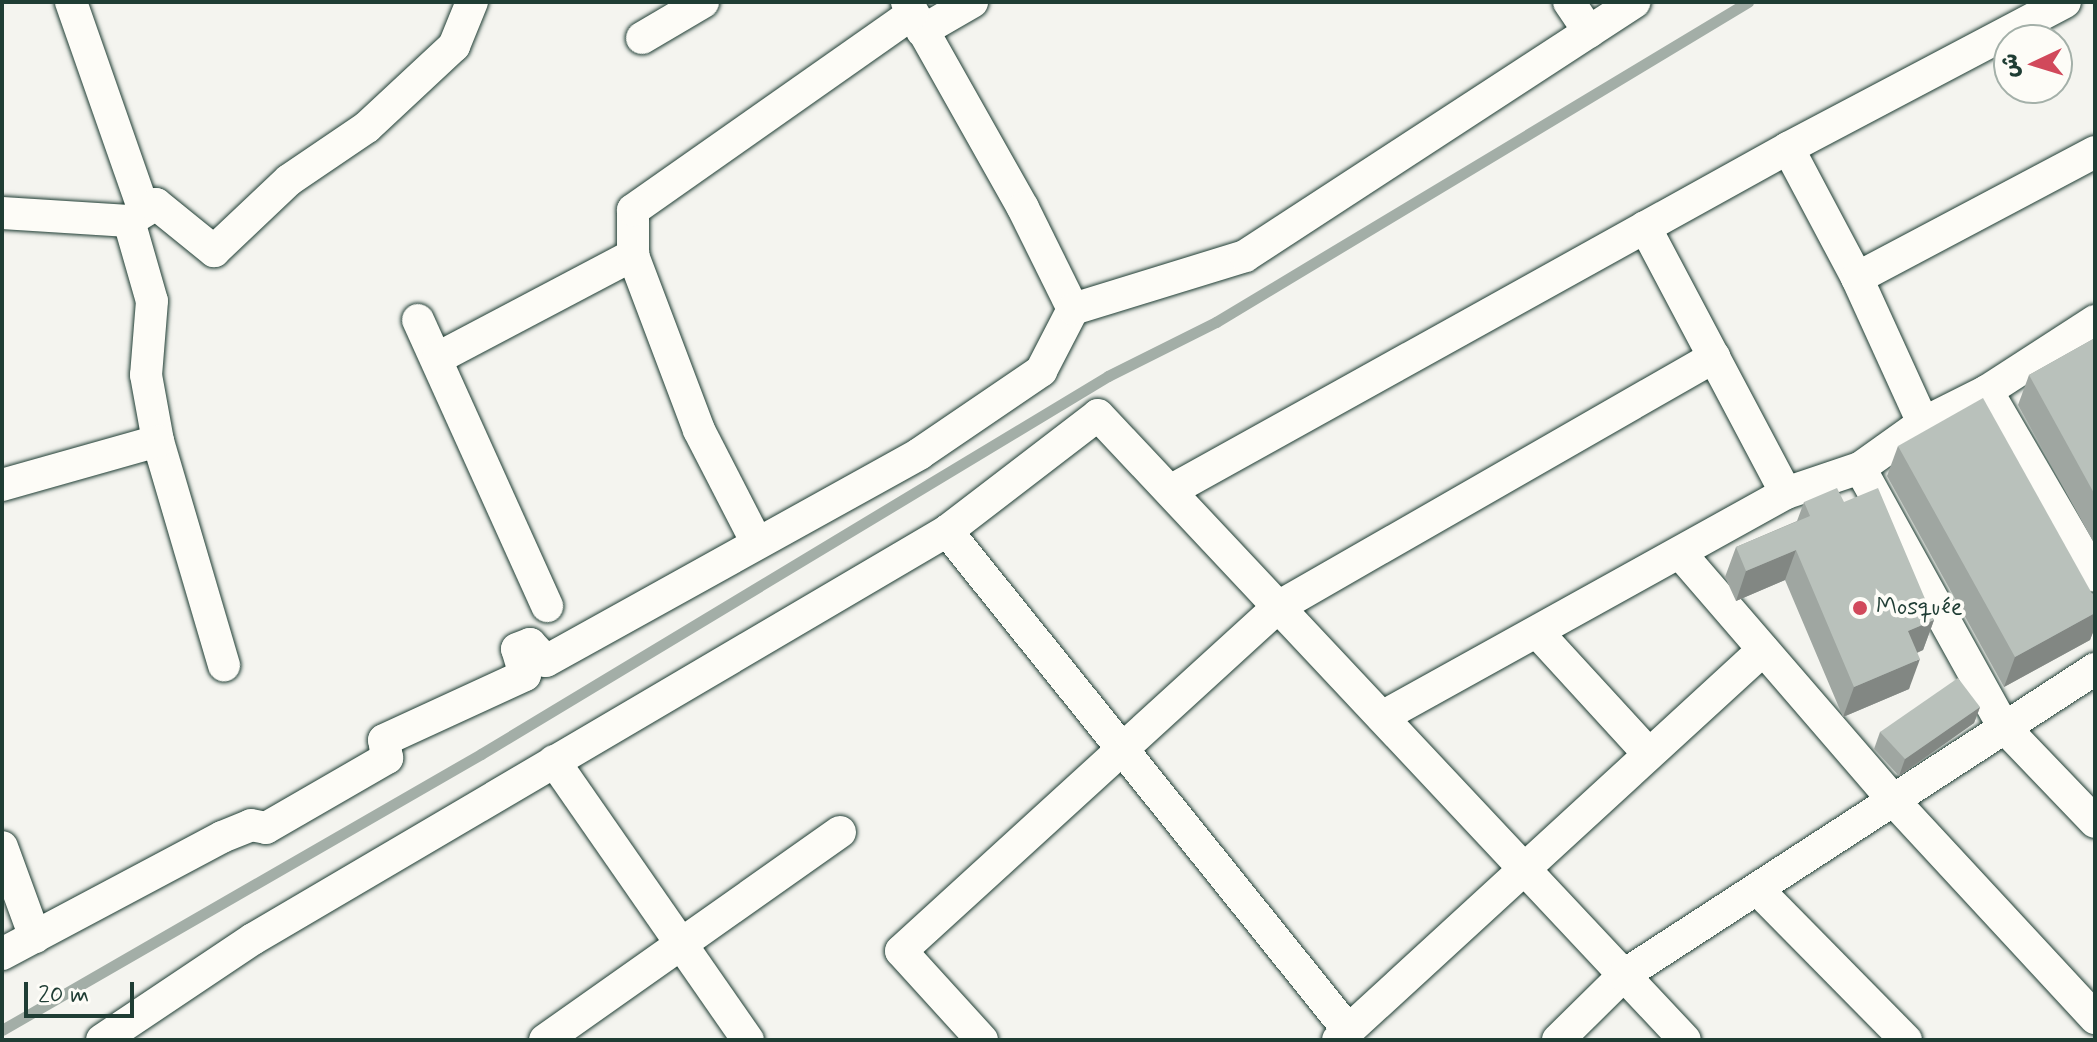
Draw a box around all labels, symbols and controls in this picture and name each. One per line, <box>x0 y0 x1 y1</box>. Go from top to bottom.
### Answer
north arrow <box>1993 24 2073 104</box>
text: ش <box>1996 52 2026 79</box>
place label: Mosquée <box>1876 594 1962 622</box>
marker: Mosquée <box>1851 599 1869 617</box>
scale bar <box>28 966 138 1016</box>
text: 20 m <box>38 980 89 1011</box>

